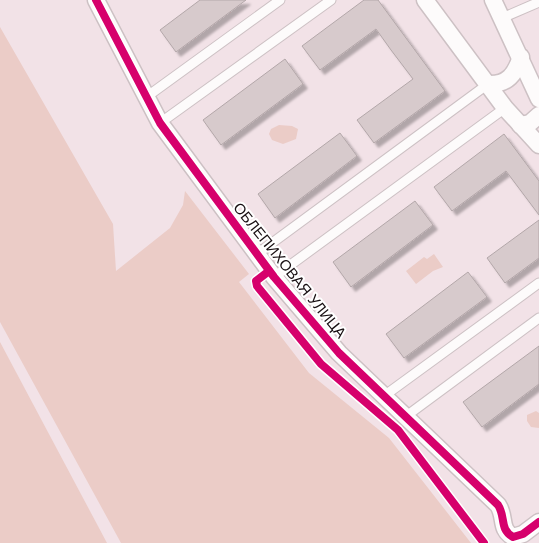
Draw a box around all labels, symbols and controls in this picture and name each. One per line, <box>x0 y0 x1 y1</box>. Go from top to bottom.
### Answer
street label: ОБЛЕПИХОВАЯ УЛИЦА <box>230 199 350 341</box>

